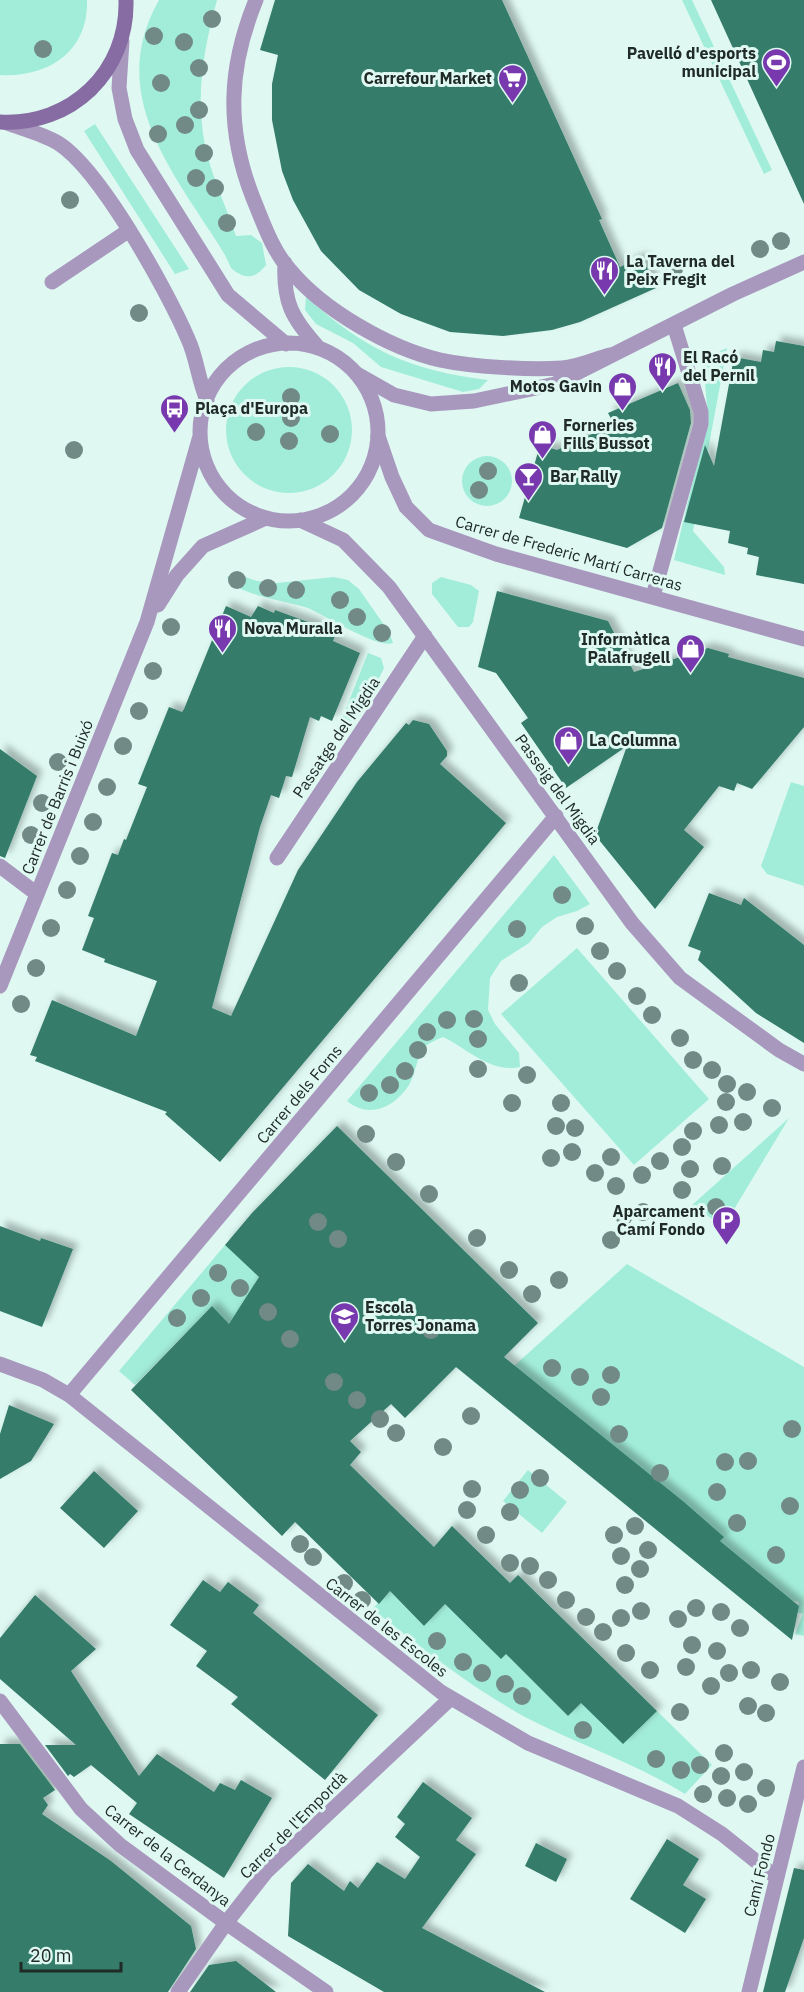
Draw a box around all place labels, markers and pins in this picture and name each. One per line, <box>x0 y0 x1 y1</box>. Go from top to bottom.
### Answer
place label: Pavelló d'esports municipal <box>627 43 756 81</box>
sports icon: Pavelló d'esports municipal <box>761 46 793 88</box>
supermarket icon: Carrefour Market <box>497 62 529 104</box>
place label: Carrefour Market <box>364 68 492 88</box>
place label: La Taverna del Peix Fregit <box>626 251 735 289</box>
restaurant icon: La Taverna del Peix Fregit <box>589 254 621 296</box>
place label: El Racó del Pernil <box>683 347 755 385</box>
restaurant icon: El Racó del Pernil <box>646 350 678 392</box>
shop icon: Motos Gavin <box>607 370 639 412</box>
place label: Motos Gavin <box>510 376 602 396</box>
bus stop icon: Plaça d'Europa <box>158 392 190 434</box>
place label: Plaça d'Europa <box>195 398 308 418</box>
place label: Forneries Fills Bussot <box>563 415 650 453</box>
shop icon: Forneries Fills Bussot <box>526 418 558 460</box>
bar icon: Bar Rally <box>513 460 545 502</box>
place label: Bar Rally <box>550 466 618 486</box>
restaurant icon: Nova Muralla <box>207 612 239 654</box>
place label: Nova Muralla <box>244 618 342 638</box>
place label: Informàtica Palafrugell <box>581 629 670 667</box>
shop icon: Informàtica Palafrugell <box>675 632 707 674</box>
shop icon: La Columna <box>552 724 584 766</box>
place label: La Columna <box>589 730 677 750</box>
place label: Aparcament Camí Fondo <box>612 1201 705 1239</box>
parking icon: Aparcament Camí Fondo <box>710 1204 742 1246</box>
place label: Escola Torres Jonama <box>365 1297 476 1335</box>
school or university icon: Escola Torres Jonama <box>328 1300 360 1342</box>

